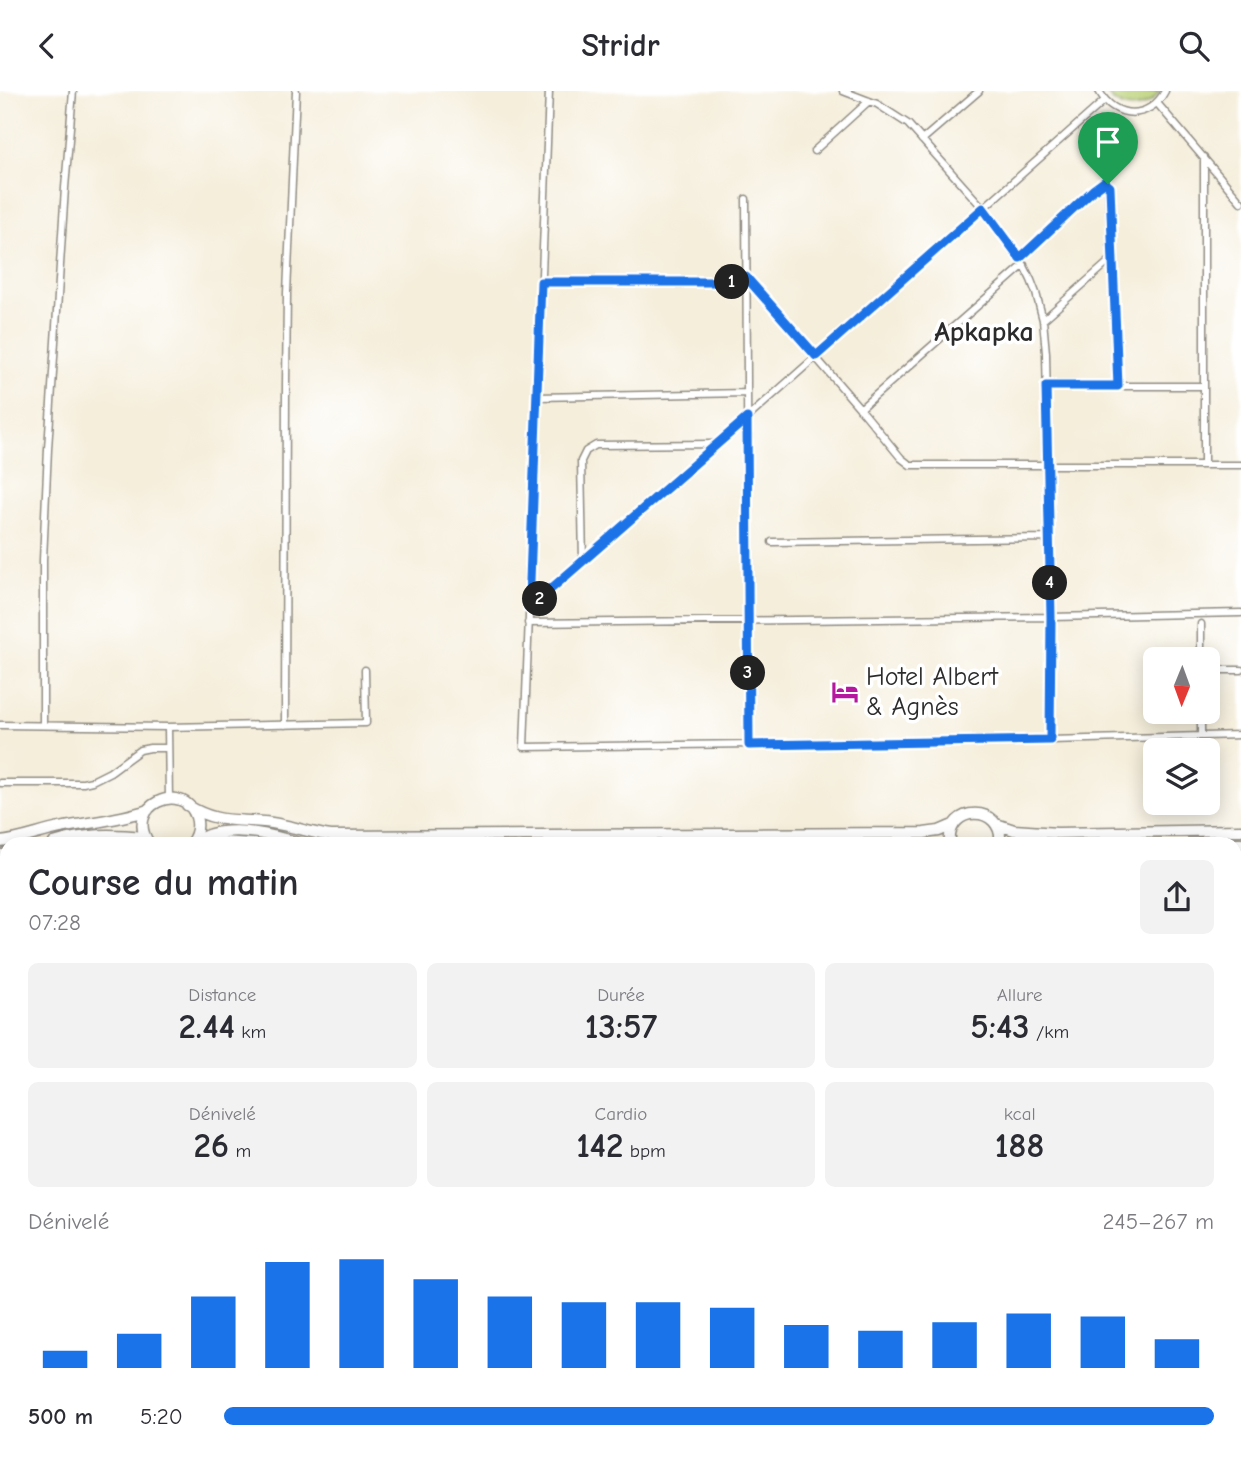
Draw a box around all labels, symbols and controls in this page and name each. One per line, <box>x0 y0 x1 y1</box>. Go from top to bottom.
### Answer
icon: back <box>28 27 66 65</box>
text: Stridr <box>581 27 660 64</box>
icon: search <box>1175 27 1213 65</box>
pin <box>1078 112 1138 184</box>
icon: arrive <box>1089 123 1127 161</box>
pin: 1 <box>714 265 750 299</box>
text: 1 <box>728 270 735 292</box>
district label: Apkapka <box>934 316 1034 348</box>
pin: 4 <box>1032 566 1068 601</box>
text: 4 <box>1045 571 1054 593</box>
pin: 2 <box>522 581 558 617</box>
text: 2 <box>535 587 544 609</box>
north arrow <box>1143 647 1220 725</box>
map controls <box>1143 647 1220 815</box>
pin: 3 <box>730 655 766 691</box>
text: 3 <box>743 661 752 683</box>
place label: Hotel Albert & Agnès <box>866 662 999 722</box>
hotel icon: Hotel Albert & Agnès <box>830 677 860 707</box>
button: layers <box>1143 738 1220 815</box>
button: share <box>1140 860 1214 934</box>
text: Course du matin <box>28 861 299 905</box>
text: 07:28 <box>28 909 81 936</box>
text: Distance <box>188 984 256 1006</box>
text: Durée <box>597 984 645 1006</box>
text: Allure <box>997 984 1043 1006</box>
text: 2.44 <box>178 1006 235 1047</box>
text: 13:57 <box>585 1006 657 1047</box>
text: 5:43 <box>970 1006 1030 1047</box>
text: km <box>235 1021 266 1043</box>
text: /km <box>1030 1021 1069 1043</box>
text: Dénivelé <box>189 1103 256 1125</box>
text: Cardio <box>595 1103 647 1125</box>
text: kcal <box>1004 1103 1036 1125</box>
text: 26 <box>193 1125 229 1166</box>
text: 142 <box>576 1125 623 1166</box>
text: 188 <box>995 1125 1044 1166</box>
text: m <box>229 1140 251 1162</box>
text: bpm <box>623 1140 666 1162</box>
text: Dénivelé <box>28 1208 109 1235</box>
text: 245–267 m <box>1103 1208 1214 1235</box>
text: 500 m <box>28 1403 93 1430</box>
text: 5:20 <box>140 1403 183 1430</box>

